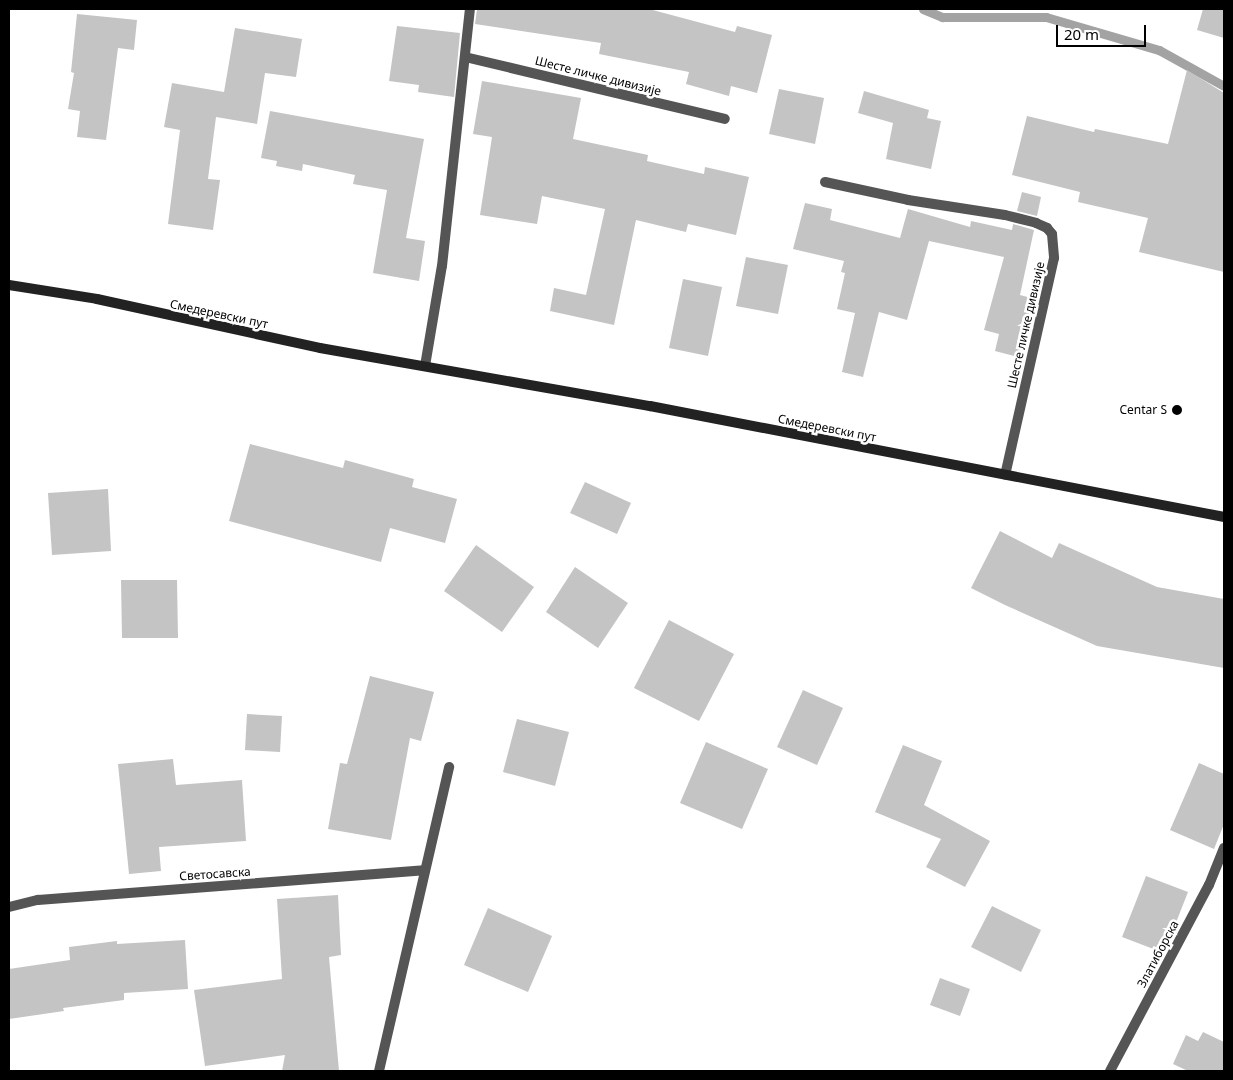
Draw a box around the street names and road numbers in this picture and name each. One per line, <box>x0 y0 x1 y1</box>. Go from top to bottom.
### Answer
street label: Шесте личке дивизије <box>533 53 663 99</box>
street label: Шесте личке дивизије <box>1004 260 1048 390</box>
street label: Смедеревски пут <box>169 297 269 331</box>
street label: Смедеревски пут <box>777 411 877 445</box>
street label: Светосавска <box>179 864 251 884</box>
street label: Златиборска <box>1134 918 1182 990</box>

